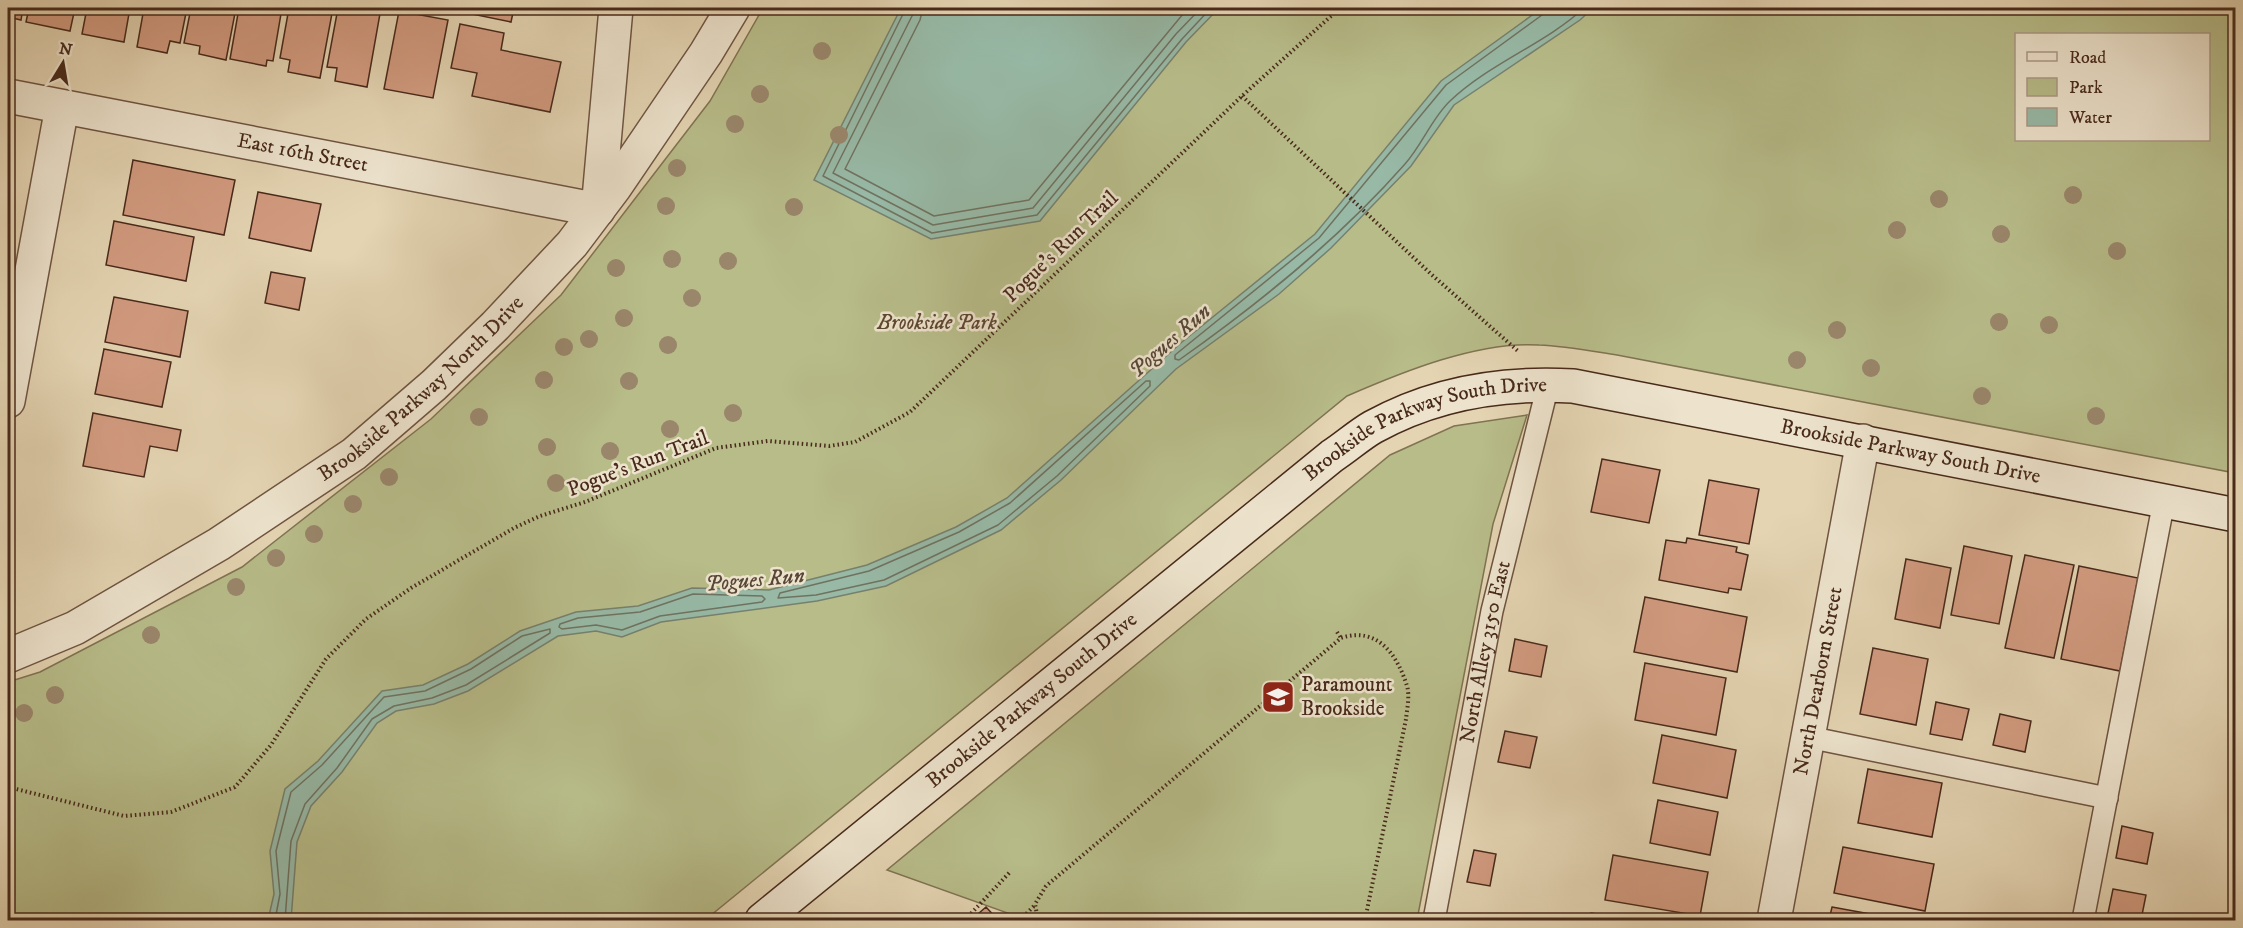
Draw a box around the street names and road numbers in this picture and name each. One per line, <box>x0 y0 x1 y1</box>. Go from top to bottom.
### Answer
street label: East 16th Street <box>235 128 370 178</box>
street label: Pogue's Run Trail <box>998 185 1124 308</box>
street label: Brookside Parkway North Drive <box>313 290 530 487</box>
street label: Brookside Parkway South Drive <box>1298 372 1547 487</box>
street label: Brookside Parkway South Drive <box>1778 414 2043 490</box>
street label: Pogue's Run Trail <box>564 425 713 503</box>
street label: North Alley 3150 East <box>1454 558 1517 745</box>
street label: North Dearborn Street <box>1788 584 1849 777</box>
street label: Brookside Parkway South Drive <box>921 607 1143 794</box>

